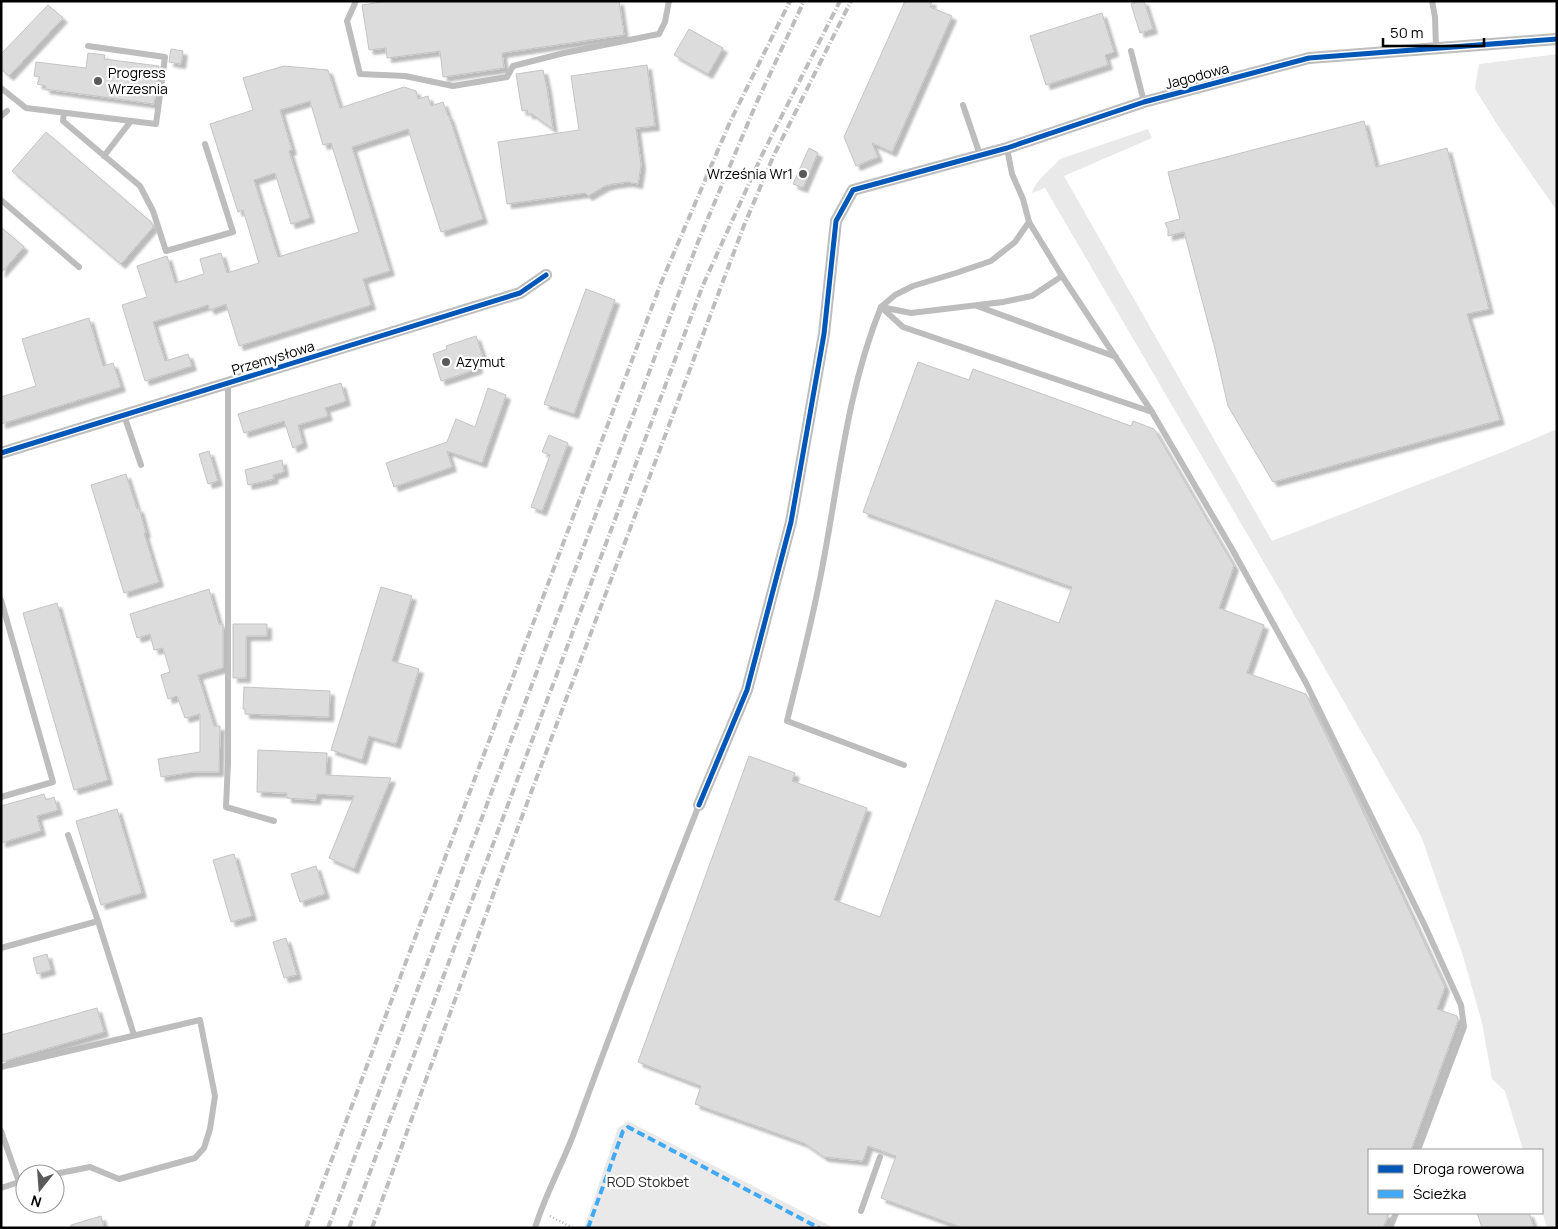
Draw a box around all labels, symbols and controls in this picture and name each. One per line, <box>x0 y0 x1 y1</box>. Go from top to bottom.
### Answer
scale bar <box>1383 15 1484 47</box>
text: 50 m <box>1390 22 1424 43</box>
street label: Jagodowa <box>1163 58 1231 93</box>
place label: Progress Wrzesnia <box>108 63 168 98</box>
marker: Progress Wrzesnia <box>92 75 104 87</box>
place label: Września Wr1 <box>707 164 793 183</box>
marker: Września Wr1 <box>797 168 809 180</box>
street label: Przemysłowa <box>229 336 317 379</box>
place label: Azymut <box>456 352 506 371</box>
marker: Azymut <box>440 356 452 368</box>
legend <box>1368 1149 1543 1214</box>
text: Droga rowerowa <box>1413 1158 1524 1179</box>
north arrow <box>15 1164 65 1214</box>
park label: ROD Stokbet <box>607 1172 690 1191</box>
text: Ścieżka <box>1413 1183 1466 1204</box>
text: N <box>28 1191 44 1212</box>

